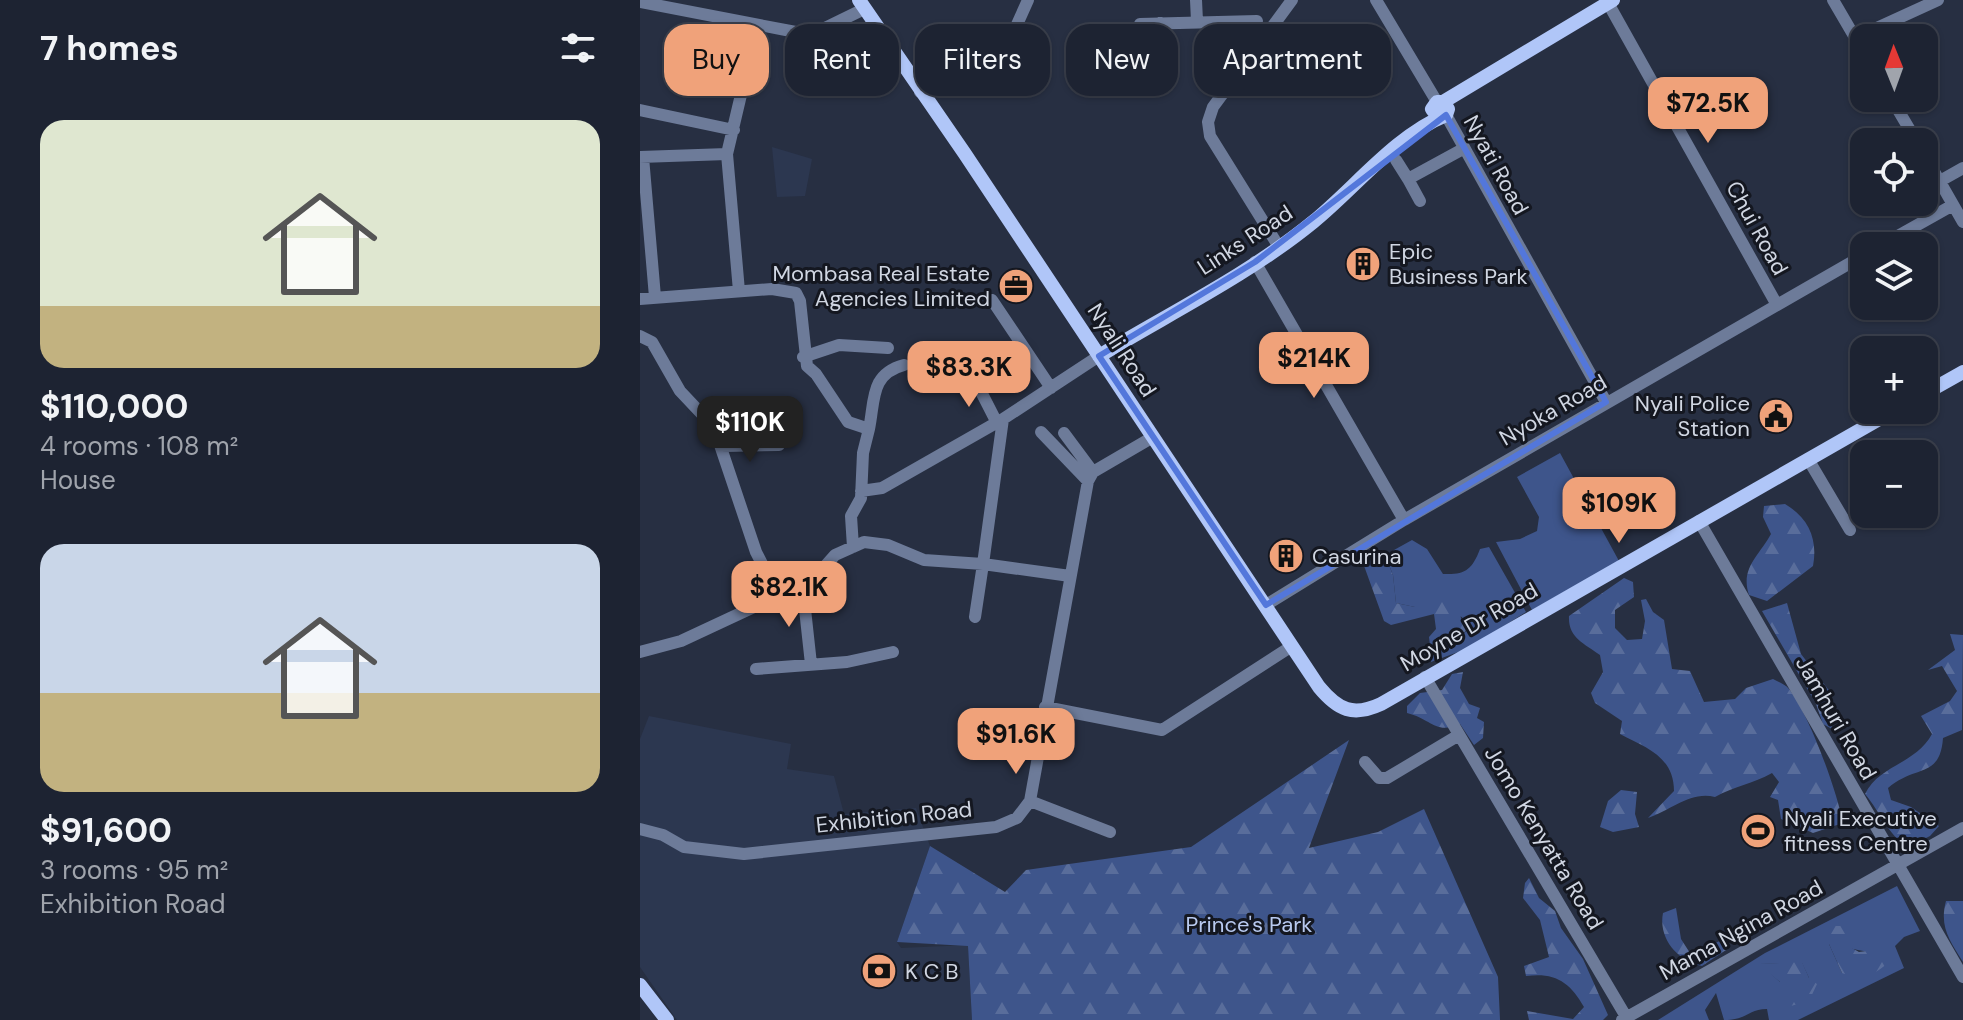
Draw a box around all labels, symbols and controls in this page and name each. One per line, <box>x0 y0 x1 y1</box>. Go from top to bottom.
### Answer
chip: Buy <box>664 24 769 96</box>
chip: Rent <box>785 24 899 96</box>
chip: Filters <box>915 24 1050 96</box>
chip: New <box>1066 24 1178 96</box>
chip: Apartment <box>1194 24 1391 96</box>
north arrow <box>1850 24 1938 112</box>
map controls <box>1850 24 1938 528</box>
text: 7 homes <box>40 26 179 71</box>
icon: filters <box>556 26 600 70</box>
pin: $72.5K <box>1643 77 1773 145</box>
text: $72.5K <box>1666 86 1750 120</box>
street label: Nyati Road <box>1457 110 1535 220</box>
button: locate <box>1850 128 1938 216</box>
icon: home <box>248 172 392 316</box>
street label: Chui Road <box>1719 176 1795 280</box>
street label: Links Road <box>1192 198 1298 282</box>
button: layers <box>1850 232 1938 320</box>
place label: Epic Business Park <box>1389 237 1528 291</box>
building icon: Epic Business Park <box>1344 245 1382 283</box>
place label: Mombasa Real Estate Agencies Limited <box>773 259 990 313</box>
office icon: Mombasa Real Estate Agencies Limited <box>997 267 1035 305</box>
street label: Nyali Road <box>1081 298 1163 402</box>
pin: $214K <box>1258 332 1370 400</box>
button: + <box>1850 336 1938 424</box>
pin: $83.3K <box>904 341 1034 409</box>
text: $214K <box>1277 341 1351 375</box>
text: $83.3K <box>925 350 1013 384</box>
street label: Nyoka Road <box>1494 368 1612 452</box>
text: $110,000 <box>40 384 188 429</box>
place label: Nyali Police Station <box>1635 389 1750 443</box>
pin: $110K <box>694 396 806 464</box>
public building icon: Nyali Police Station <box>1757 397 1795 435</box>
text: $110K <box>715 405 785 439</box>
text: 4 rooms · 108 m² <box>40 429 238 463</box>
button: − <box>1850 440 1938 528</box>
text: House <box>40 463 116 497</box>
pin: $109K <box>1563 477 1675 545</box>
text: $109K <box>1581 486 1657 520</box>
building icon: Casurina <box>1267 537 1305 575</box>
place label: Casurina <box>1312 542 1401 571</box>
pin: $82.1K <box>724 561 854 629</box>
text: $82.1K <box>749 570 829 604</box>
street label: Moyne Dr Road <box>1395 576 1543 678</box>
icon: home <box>248 596 392 740</box>
street label: Jamhuri Road <box>1789 651 1883 785</box>
pin: $91.6K <box>951 708 1081 776</box>
text: $91.6K <box>976 717 1056 751</box>
street label: Jomo Kenyatta Road <box>1478 741 1610 935</box>
street label: Exhibition Road <box>814 794 974 840</box>
place label: Nyali Executive fitness Centre <box>1784 804 1937 858</box>
text: $91,600 <box>40 808 172 853</box>
sports icon: Nyali Executive fitness Centre <box>1739 812 1777 850</box>
text: 3 rooms · 95 m² <box>40 853 228 887</box>
street label: Mama Ngina Road <box>1654 873 1828 987</box>
text: Exhibition Road <box>40 887 226 921</box>
park label: Prince's Park <box>1186 910 1312 939</box>
bank icon: K C B <box>860 952 898 990</box>
place label: K C B <box>905 957 959 986</box>

